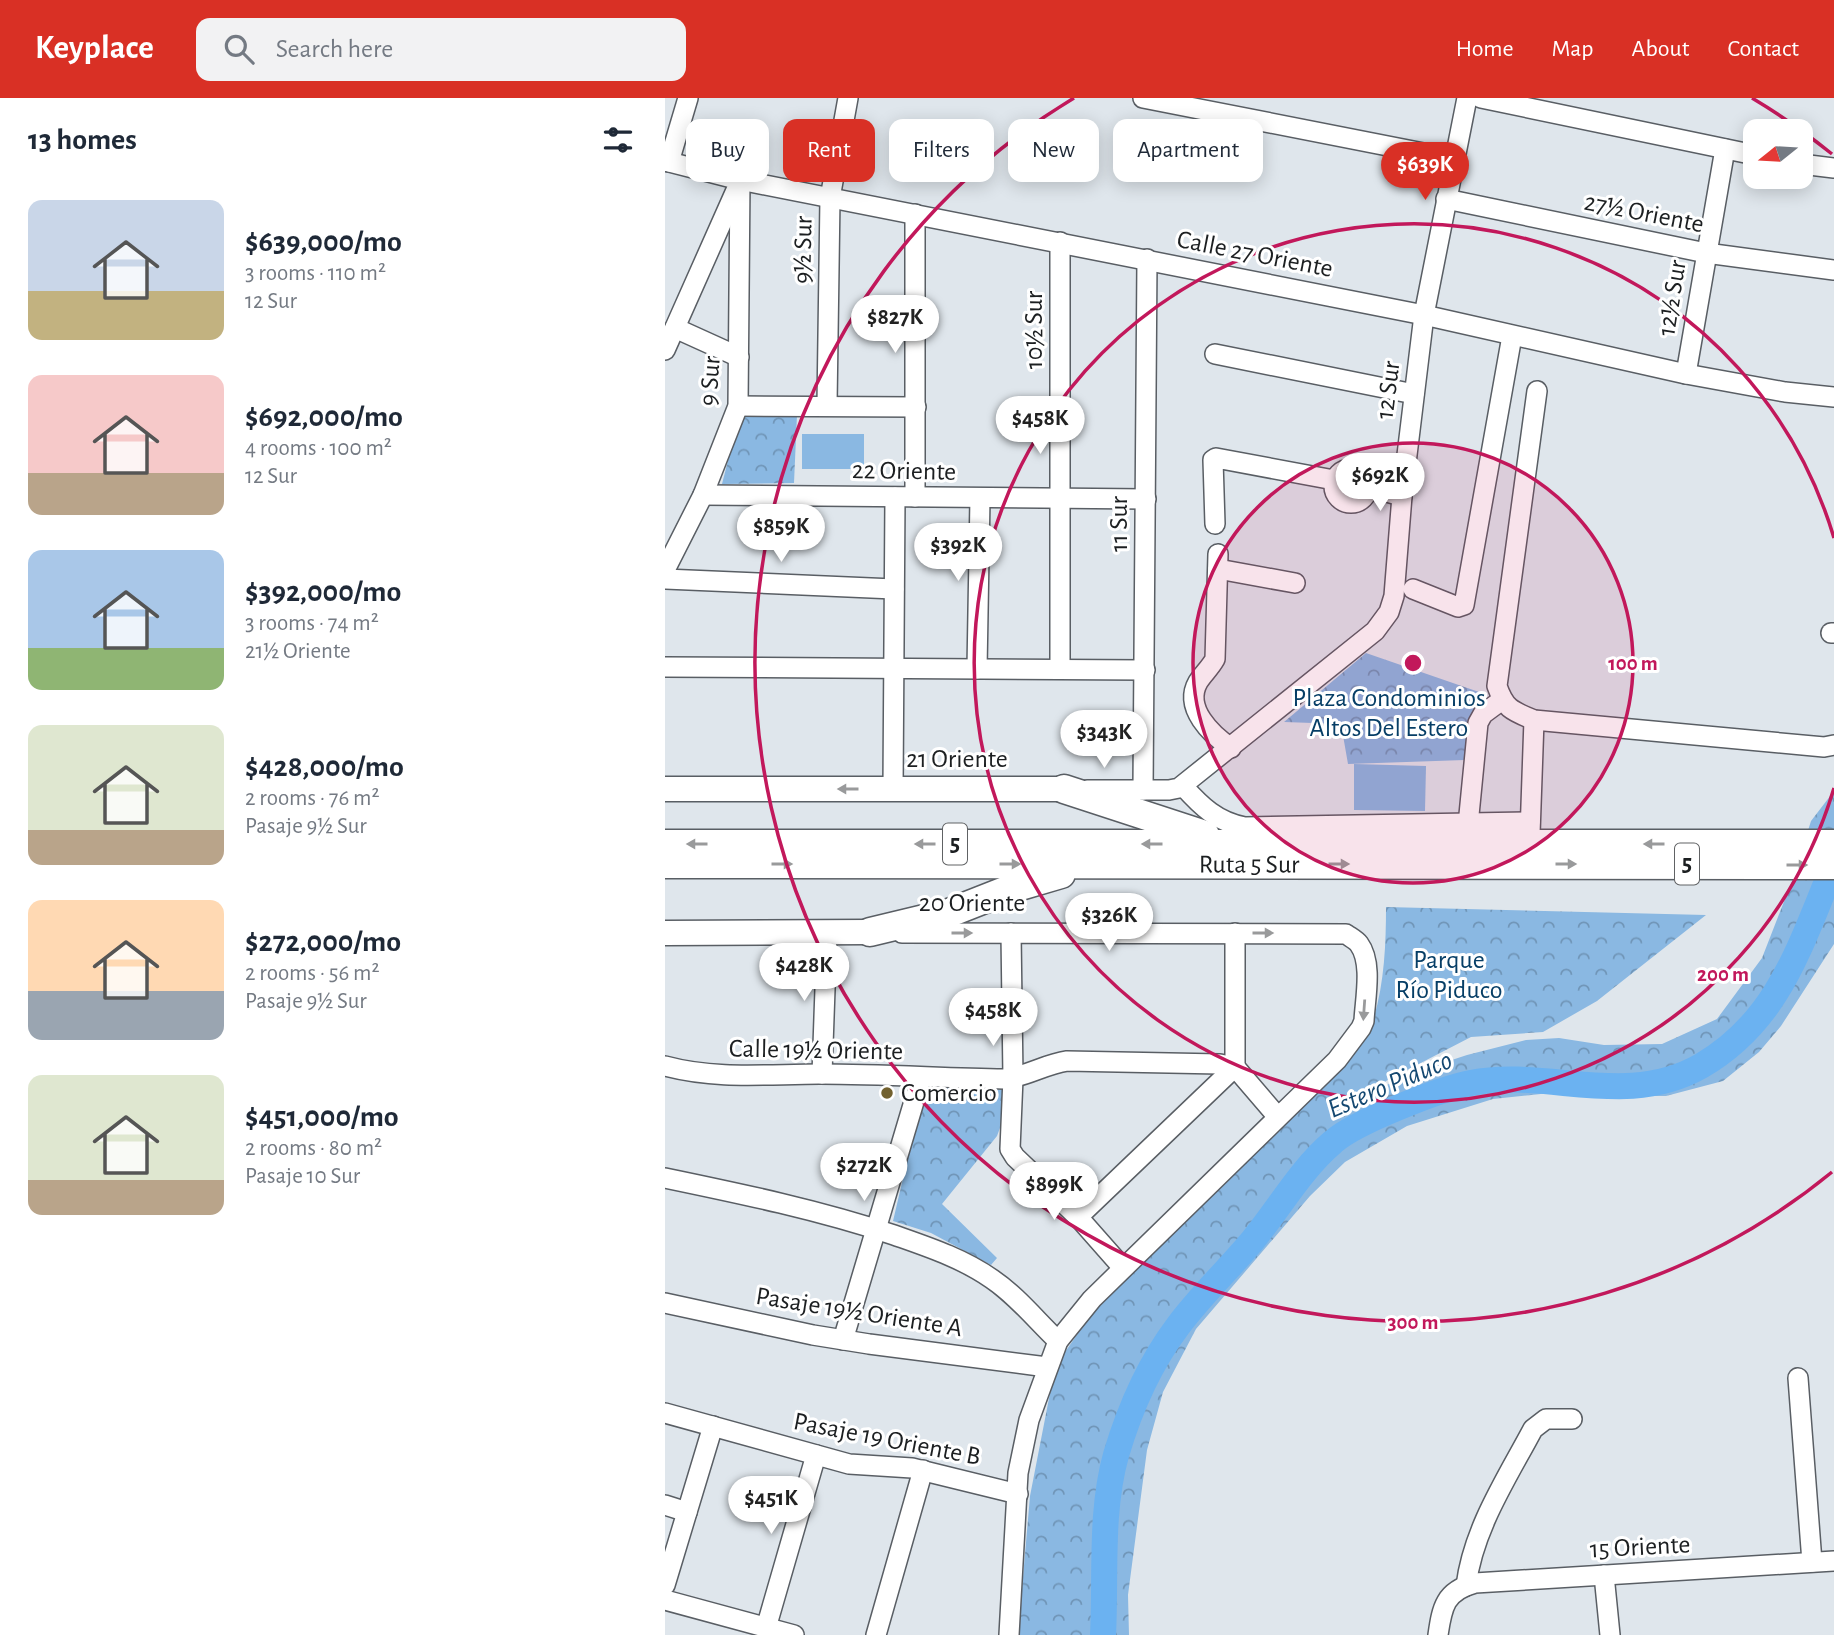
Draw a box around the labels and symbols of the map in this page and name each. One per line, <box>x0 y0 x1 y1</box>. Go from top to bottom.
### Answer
north arrow <box>1743 119 1813 189</box>
pin: $639K <box>1376 142 1474 202</box>
street label: 27½ Oriente <box>1582 189 1706 237</box>
street label: 9½ Sur <box>789 215 817 284</box>
street label: Calle 27 Oriente <box>1175 226 1335 282</box>
street label: 12½ Sur <box>1653 258 1691 338</box>
street label: 10½ Sur <box>1021 290 1047 369</box>
pin: $827K <box>846 296 944 355</box>
street label: 9 Sur <box>695 354 725 407</box>
street label: 12 Sur <box>1372 359 1405 421</box>
pin: $458K <box>991 396 1089 456</box>
pin: $692K <box>1331 454 1429 513</box>
street label: 22 Oriente <box>852 457 956 485</box>
street label: 11 Sur <box>1106 495 1132 552</box>
pin: $859K <box>732 504 830 564</box>
pin: $392K <box>909 524 1007 583</box>
centre of rings <box>1401 651 1425 675</box>
text: 100 m <box>1608 653 1658 674</box>
park label: Plaza Condominios Altos Del Estero <box>1292 685 1486 741</box>
pin: $343K <box>1055 710 1153 770</box>
street label: 21 Oriente <box>906 746 1008 772</box>
one-way arrow <box>837 783 859 795</box>
road number: 5 <box>943 824 967 864</box>
one-way arrow <box>686 838 708 850</box>
one-way arrow <box>913 838 935 850</box>
one-way arrow <box>1141 838 1163 850</box>
one-way arrow <box>1643 838 1665 850</box>
road number: 5 <box>1675 844 1699 884</box>
street label: Ruta 5 Sur <box>1199 851 1300 878</box>
one-way arrow <box>771 858 793 870</box>
one-way arrow <box>999 858 1021 870</box>
one-way arrow <box>1328 858 1350 870</box>
one-way arrow <box>1556 858 1578 870</box>
one-way arrow <box>1786 859 1808 871</box>
street label: 20 Oriente <box>919 890 1025 916</box>
pin: $326K <box>1060 894 1158 953</box>
one-way arrow <box>952 927 974 939</box>
one-way arrow <box>1253 927 1275 939</box>
pin: $428K <box>755 944 853 1003</box>
park label: Parque Río Piduco <box>1395 947 1503 1003</box>
text: 200 m <box>1697 964 1749 985</box>
pin: $458K <box>944 988 1042 1048</box>
one-way arrow <box>1358 1000 1369 1022</box>
street label: Calle 19½ Oriente <box>729 1035 903 1065</box>
water label: Estero Piduco <box>1324 1046 1456 1124</box>
place label: Comercio <box>901 1080 997 1106</box>
marker: Comercio <box>879 1085 895 1101</box>
pin: $272K <box>815 1144 913 1203</box>
pin: $899K <box>1005 1162 1103 1222</box>
street label: Pasaje 19½ Oriente A <box>754 1283 964 1341</box>
text: 300 m <box>1387 1312 1439 1333</box>
street label: Pasaje 19 Oriente B <box>791 1408 983 1470</box>
pin: $451K <box>722 1476 820 1536</box>
street label: 15 Oriente <box>1589 1531 1691 1563</box>

